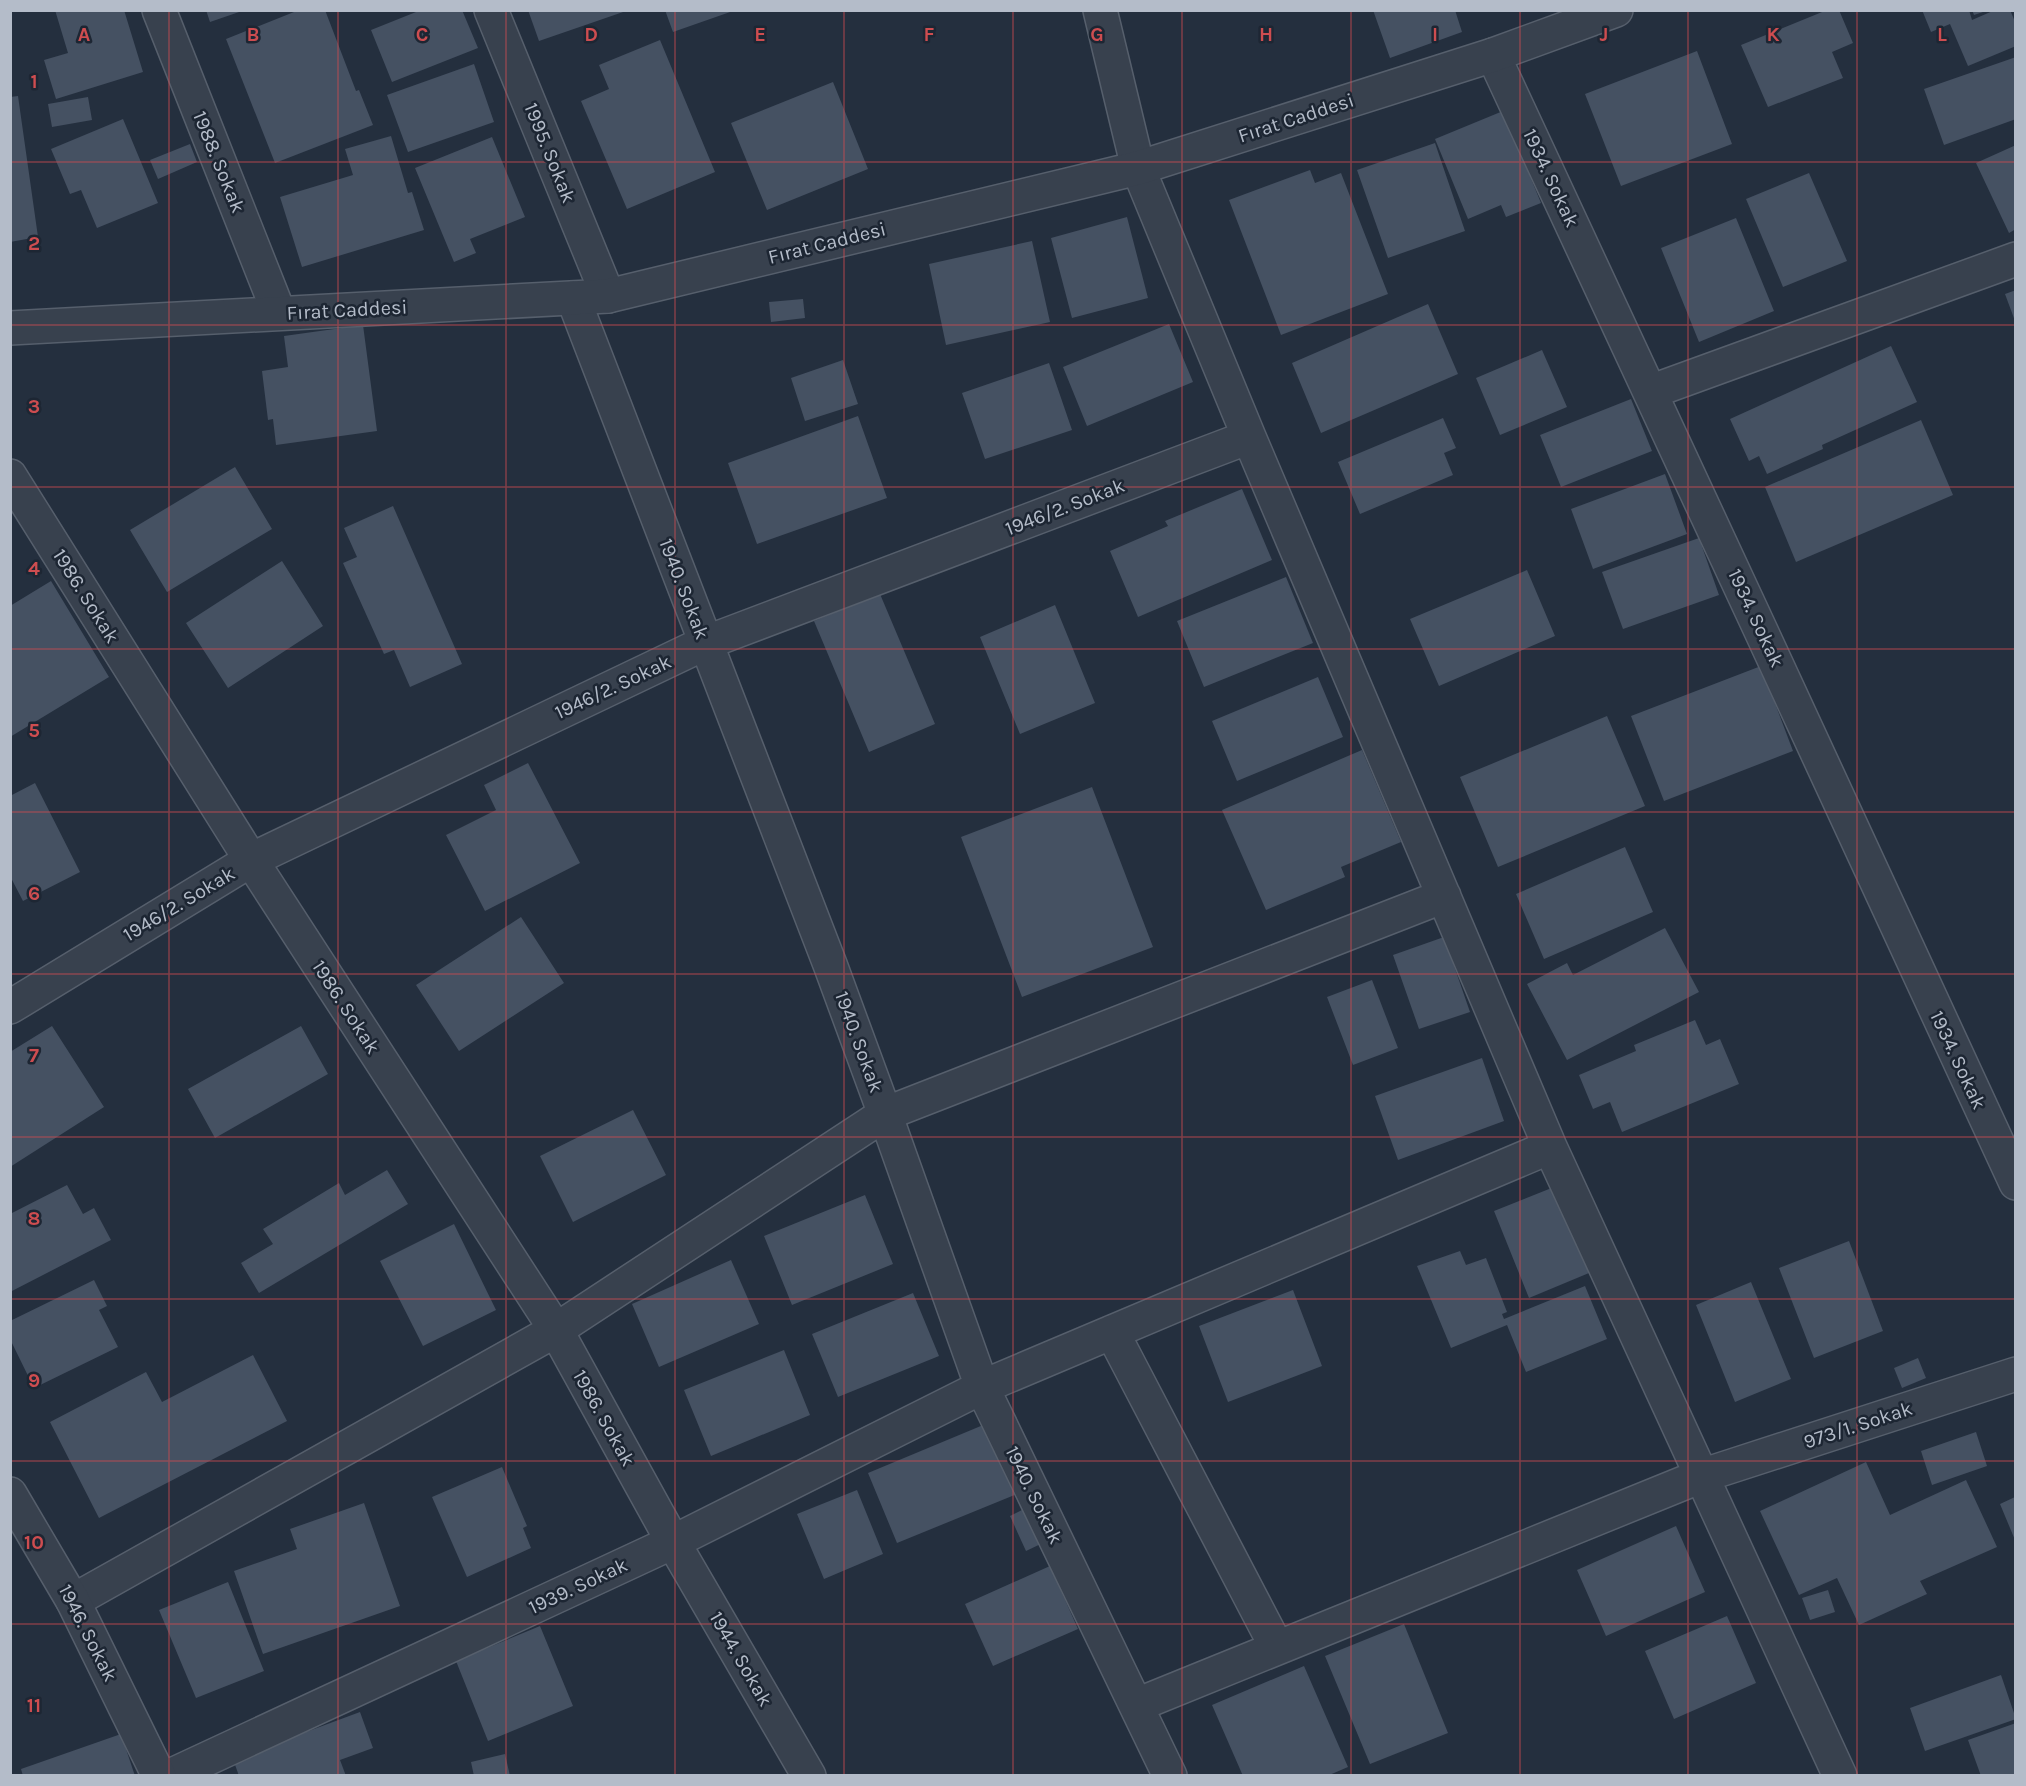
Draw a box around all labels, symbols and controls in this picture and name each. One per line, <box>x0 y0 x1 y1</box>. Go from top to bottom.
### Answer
text: A <box>78 23 91 46</box>
text: B <box>247 23 259 46</box>
text: C <box>416 23 428 46</box>
text: D <box>584 23 598 46</box>
text: E <box>754 23 766 46</box>
text: F <box>924 23 935 46</box>
text: G <box>1090 23 1104 46</box>
text: H <box>1259 23 1273 46</box>
text: I <box>1432 23 1438 46</box>
text: J <box>1600 23 1608 46</box>
text: K <box>1766 23 1780 46</box>
text: L <box>1937 23 1947 46</box>
text: 1 <box>30 70 38 93</box>
street label: Fırat Caddesi <box>1235 88 1357 148</box>
street label: 1995. Sokak <box>519 100 581 206</box>
street label: 1988. Sokak <box>188 108 250 216</box>
street label: 1934. Sokak <box>1518 125 1584 231</box>
street label: Fırat Caddesi <box>766 217 888 269</box>
text: 2 <box>28 232 40 255</box>
street label: Fırat Caddesi <box>286 295 408 325</box>
text: 3 <box>28 395 40 418</box>
street label: 1946/2. Sokak <box>1002 474 1128 540</box>
street label: 1940. Sokak <box>654 535 714 643</box>
street label: 1986. Sokak <box>48 545 124 647</box>
text: 4 <box>28 557 40 580</box>
street label: 1934. Sokak <box>1723 565 1789 671</box>
street label: 1946/2. Sokak <box>551 650 675 724</box>
text: 5 <box>28 719 40 742</box>
street label: 1946/2. Sokak <box>119 862 239 946</box>
text: 6 <box>28 882 40 905</box>
street label: 1986. Sokak <box>307 956 385 1058</box>
street label: 1940. Sokak <box>830 988 888 1096</box>
street label: 1934. Sokak <box>1925 1007 1991 1113</box>
text: 7 <box>29 1044 39 1067</box>
text: 8 <box>28 1207 40 1230</box>
street label: 1986. Sokak <box>568 1366 640 1470</box>
text: 9 <box>28 1369 40 1392</box>
street label: 973/1. Sokak <box>1801 1397 1915 1453</box>
street label: 1940. Sokak <box>1000 1442 1068 1548</box>
text: 10 <box>24 1531 44 1554</box>
street label: 1939. Sokak <box>525 1553 631 1619</box>
street label: 1946. Sokak <box>54 1581 122 1685</box>
street label: 1944. Sokak <box>705 1608 777 1710</box>
text: 11 <box>27 1694 41 1717</box>

